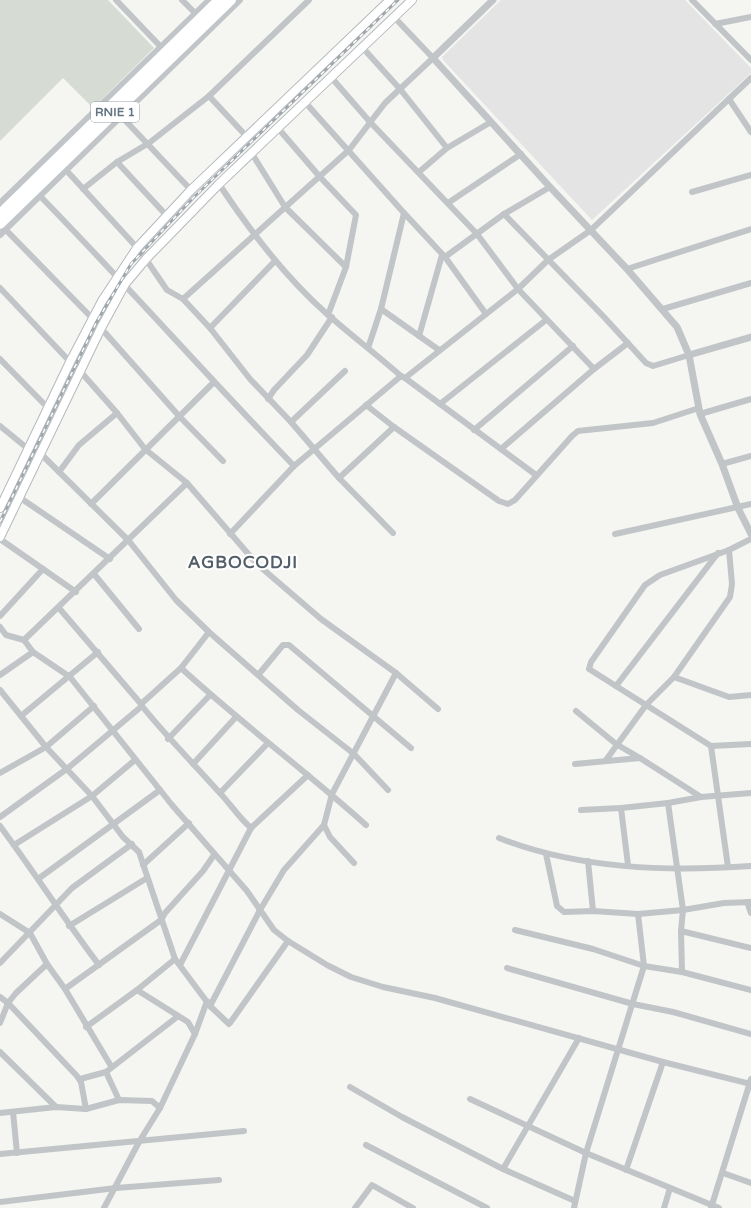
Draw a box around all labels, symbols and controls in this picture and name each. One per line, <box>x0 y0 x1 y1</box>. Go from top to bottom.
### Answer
road number: RNIE 1 <box>91 102 139 122</box>
district label: AGBOCODJI <box>188 552 298 573</box>

